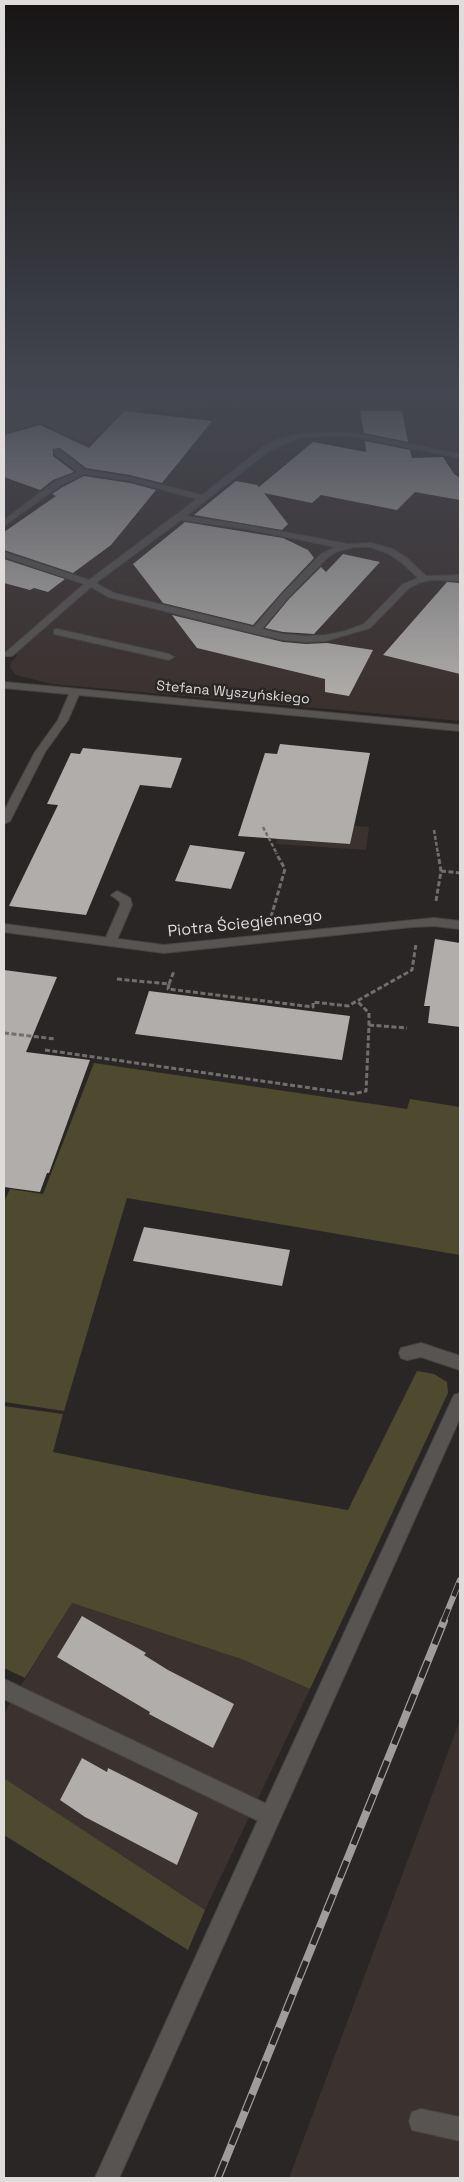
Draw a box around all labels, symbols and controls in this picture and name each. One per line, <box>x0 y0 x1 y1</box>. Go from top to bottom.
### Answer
street label: Stefana Wyszyńskiego <box>156 678 310 708</box>
street label: Piotra Ściegiennego <box>167 906 323 942</box>

